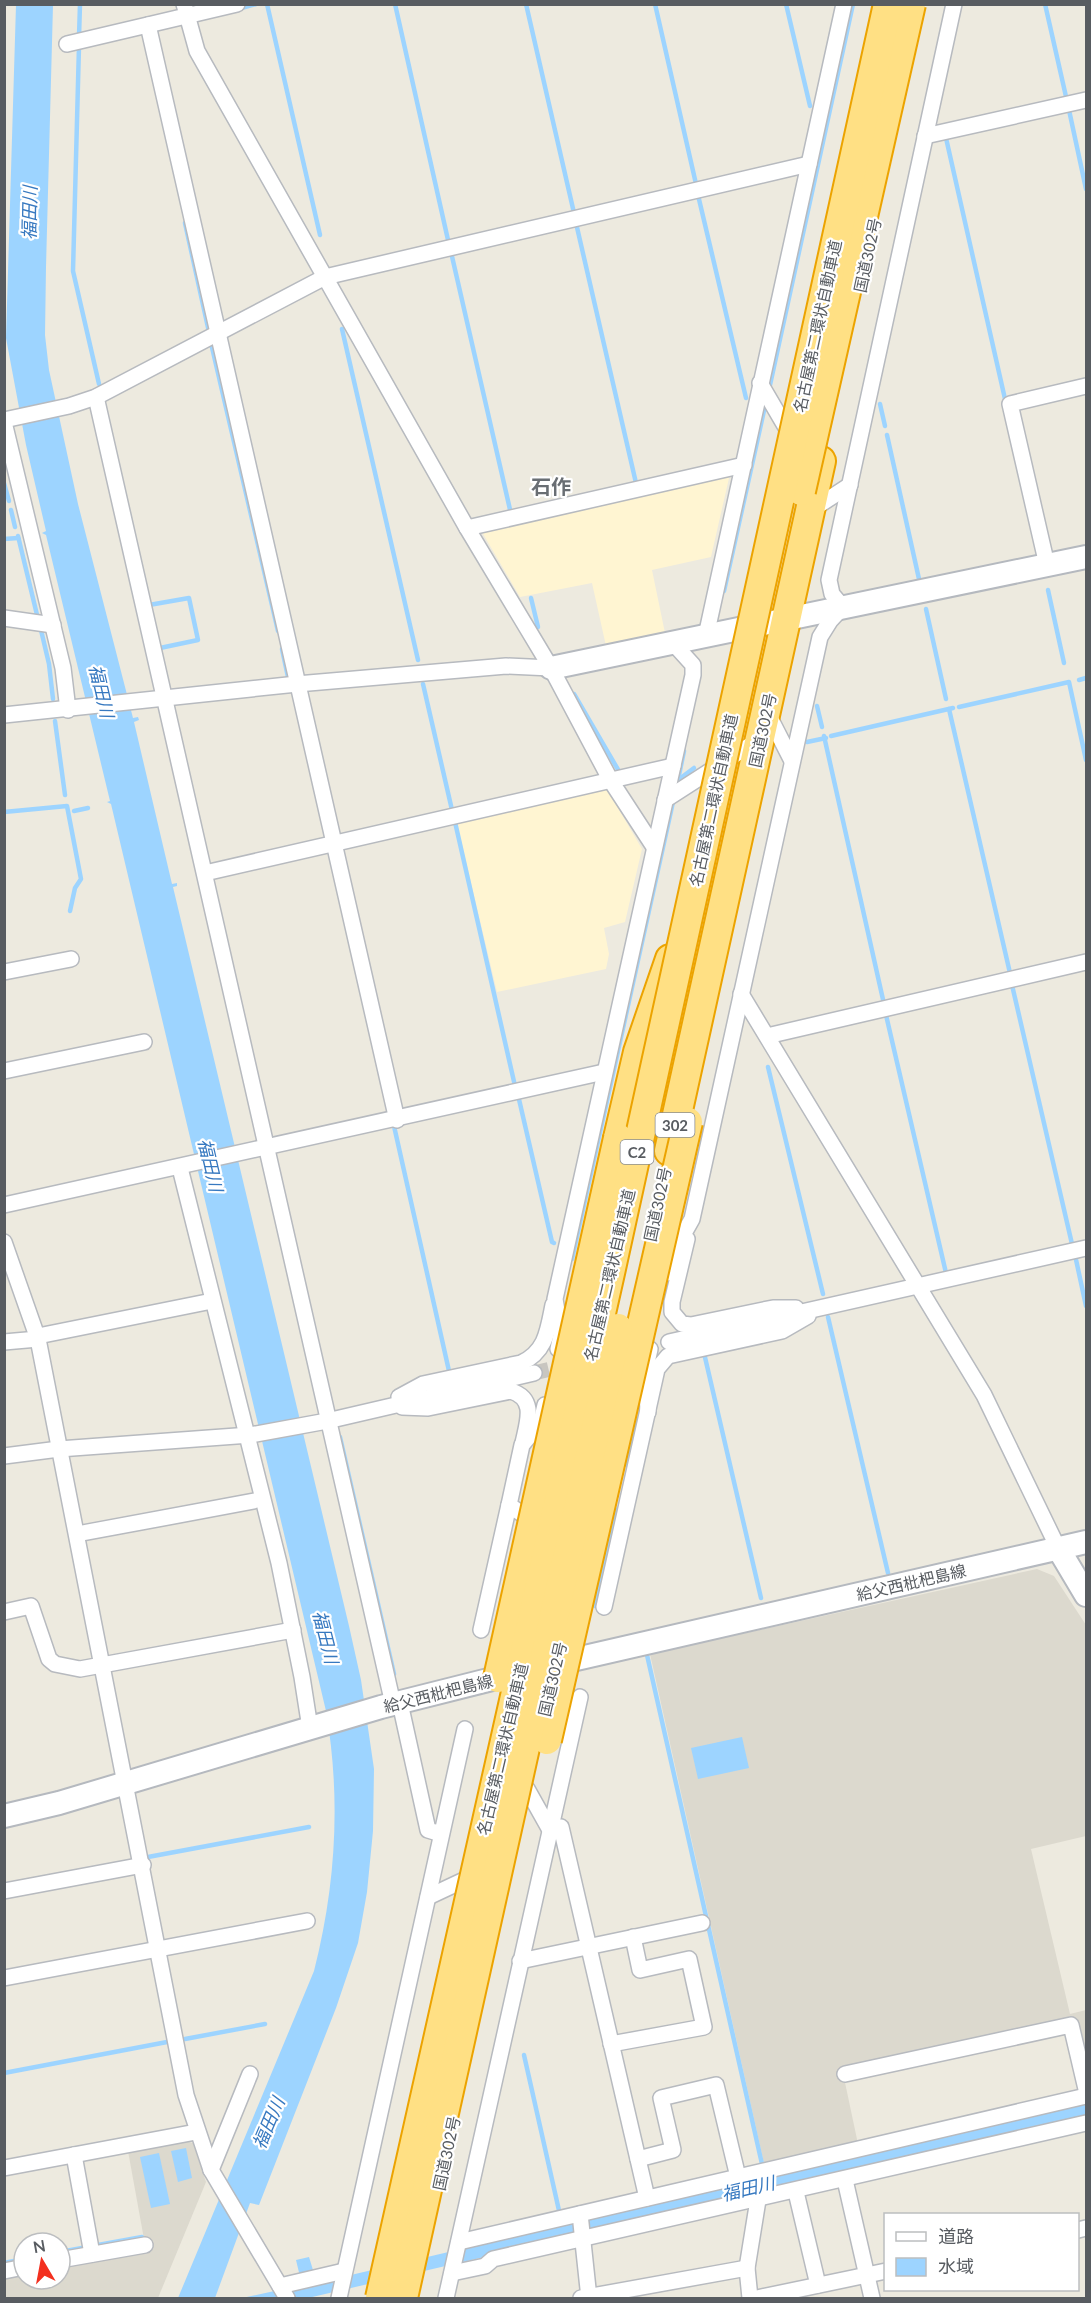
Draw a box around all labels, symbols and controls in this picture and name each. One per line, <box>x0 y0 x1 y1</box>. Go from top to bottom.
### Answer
water label: 福田川 <box>18 184 41 240</box>
street label: 国道302号 <box>850 216 884 294</box>
street label: 名古屋第二環状自動車道 <box>789 238 845 414</box>
district label: 石作 <box>531 474 571 498</box>
water label: 福田川 <box>85 662 119 722</box>
street label: 国道302号 <box>745 691 779 769</box>
street label: 名古屋第二環状自動車道 <box>685 712 741 888</box>
road number: 302 <box>656 1113 694 1137</box>
water label: 福田川 <box>194 1136 228 1196</box>
road number: C2 <box>620 1140 654 1164</box>
street label: 国道302号 <box>640 1165 674 1243</box>
street label: 名古屋第二環状自動車道 <box>580 1187 638 1363</box>
street label: 給父西枇杷島線 <box>854 1560 968 1604</box>
water label: 福田川 <box>309 1608 344 1668</box>
street label: 国道302号 <box>534 1640 570 1718</box>
street label: 名古屋第二環状自動車道 <box>473 1661 531 1837</box>
street label: 給父西枇杷島線 <box>381 1670 495 1716</box>
water label: 福田川 <box>247 2092 289 2152</box>
street label: 国道302号 <box>429 2114 463 2192</box>
water label: 福田川 <box>719 2171 779 2205</box>
legend <box>884 2213 1079 2291</box>
text: 道路 <box>938 2225 974 2247</box>
north arrow <box>12 2231 72 2291</box>
text: N <box>32 2235 47 2256</box>
text: 水域 <box>938 2255 974 2277</box>

